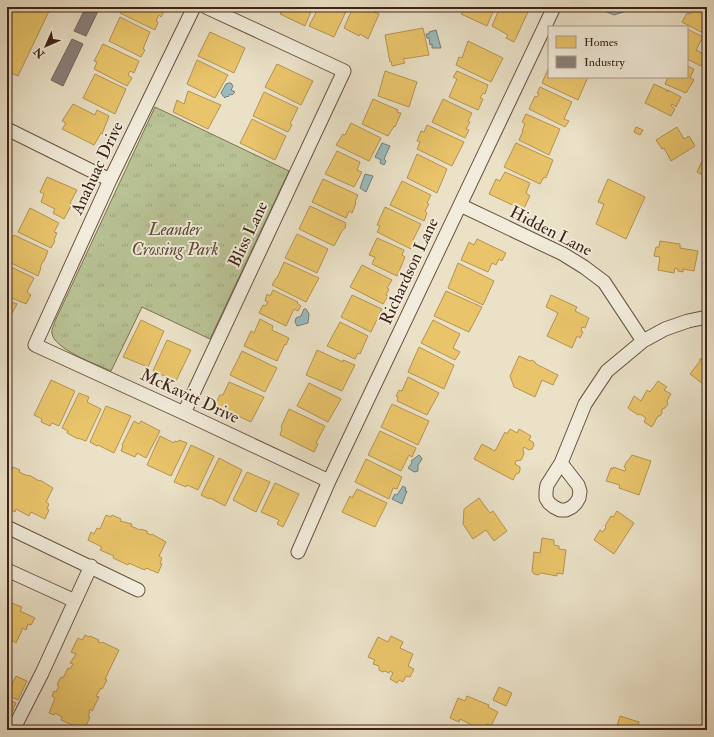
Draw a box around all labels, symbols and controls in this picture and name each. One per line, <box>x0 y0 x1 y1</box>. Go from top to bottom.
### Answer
north arrow <box>26 26 66 66</box>
legend <box>548 26 688 78</box>
text: Homes <box>584 35 618 50</box>
text: N <box>30 44 48 62</box>
text: Industry <box>584 55 626 70</box>
street label: Anahuac Drive <box>66 118 128 219</box>
street label: Bliss Lane <box>224 198 272 270</box>
street label: Hidden Lane <box>506 201 596 261</box>
street label: Richardson Lane <box>375 214 443 328</box>
park label: Leander Crossing Park <box>131 219 219 260</box>
street label: McKavitt Drive <box>137 364 243 428</box>

